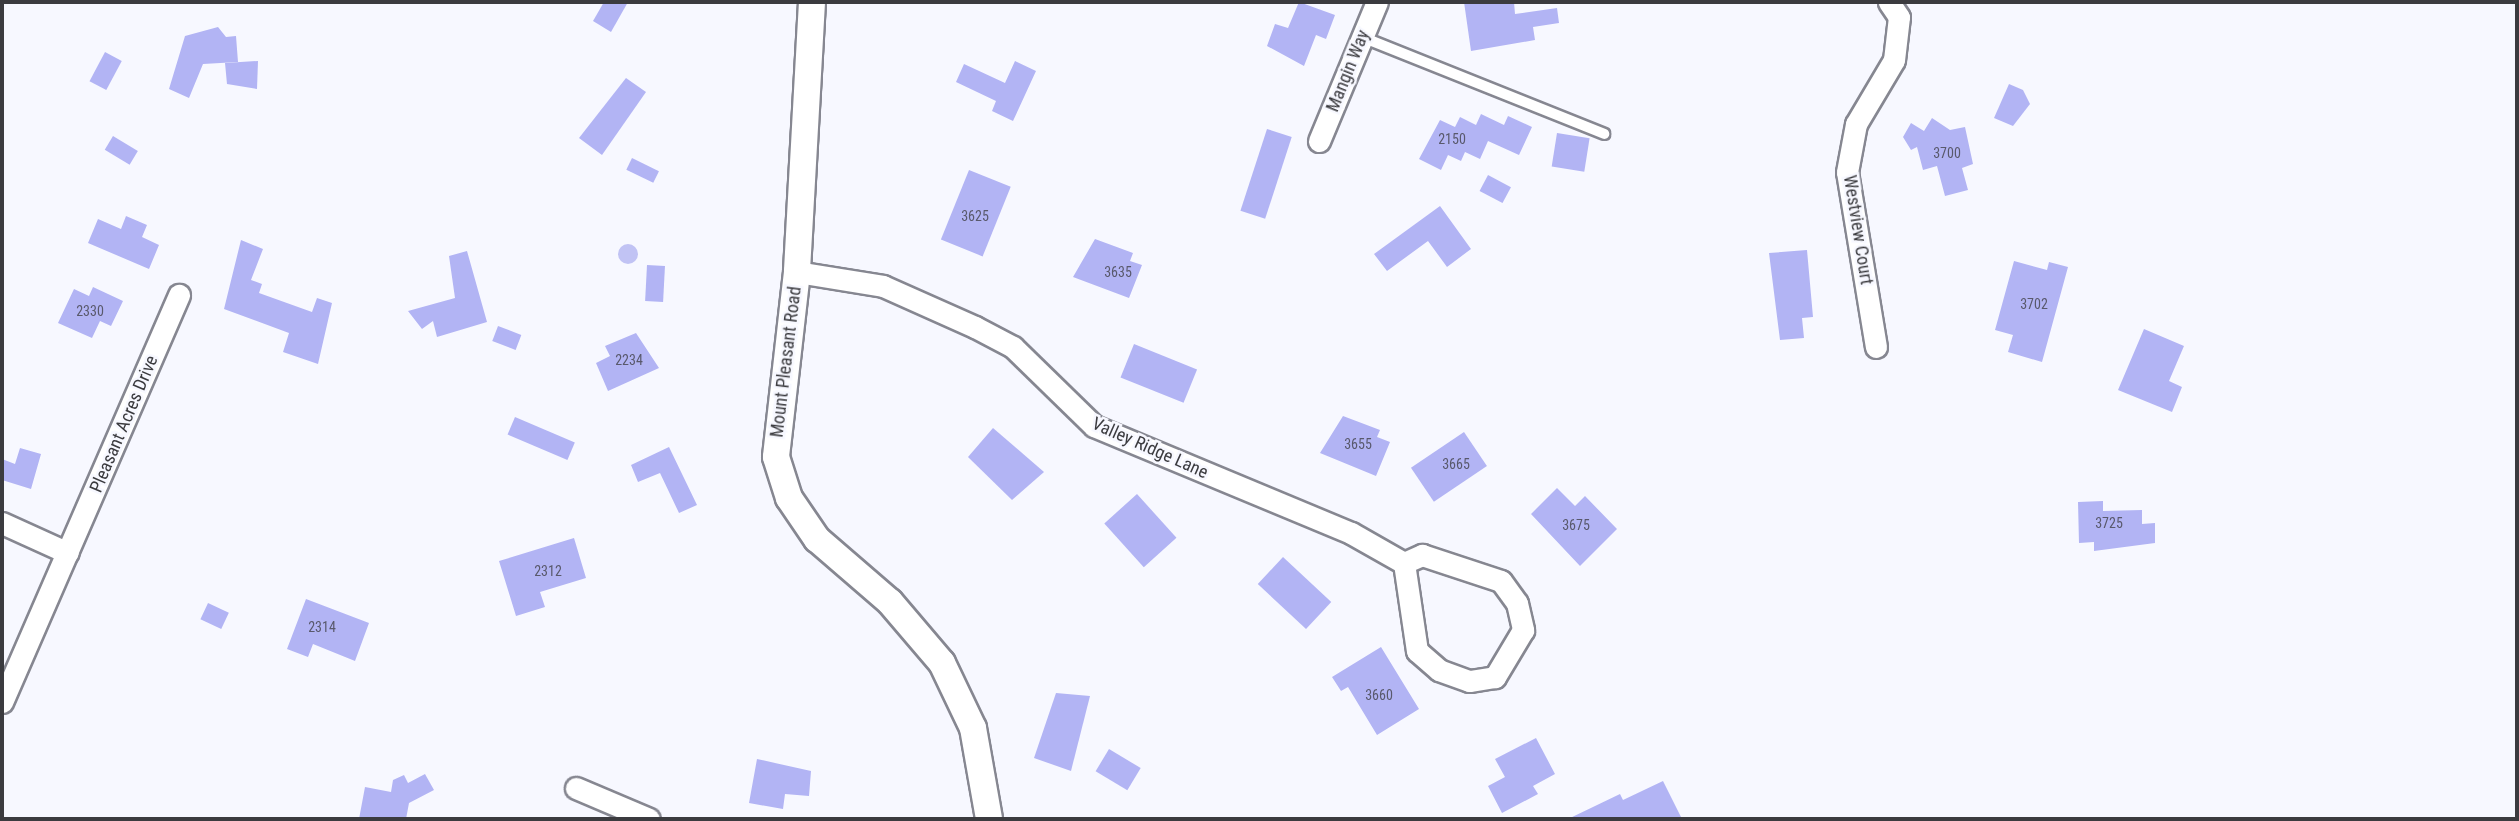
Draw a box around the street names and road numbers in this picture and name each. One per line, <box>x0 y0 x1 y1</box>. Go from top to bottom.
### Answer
street label: Mangin Way <box>1322 27 1374 115</box>
street label: Westview Court <box>1839 174 1877 286</box>
street label: Mount Pleasant Road <box>766 285 806 439</box>
street label: Pleasant Acres Drive <box>85 352 163 496</box>
street label: Valley Ridge Lane <box>1089 413 1211 483</box>

